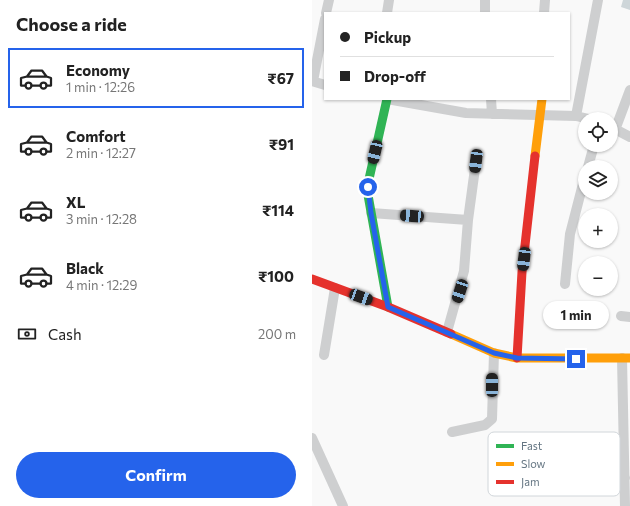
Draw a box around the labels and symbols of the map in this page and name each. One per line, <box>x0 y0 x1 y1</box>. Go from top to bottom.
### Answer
car <box>366 139 384 165</box>
car <box>469 148 483 174</box>
route start <box>359 178 377 196</box>
car <box>400 209 424 223</box>
car <box>517 246 531 272</box>
car <box>451 278 469 304</box>
car <box>348 287 374 307</box>
callout: 1 min <box>543 301 609 329</box>
route end <box>567 350 585 368</box>
car <box>486 373 498 397</box>
legend <box>488 432 620 496</box>
text: Fast <box>521 439 543 452</box>
text: Slow <box>521 457 546 470</box>
text: Jam <box>521 475 540 489</box>

